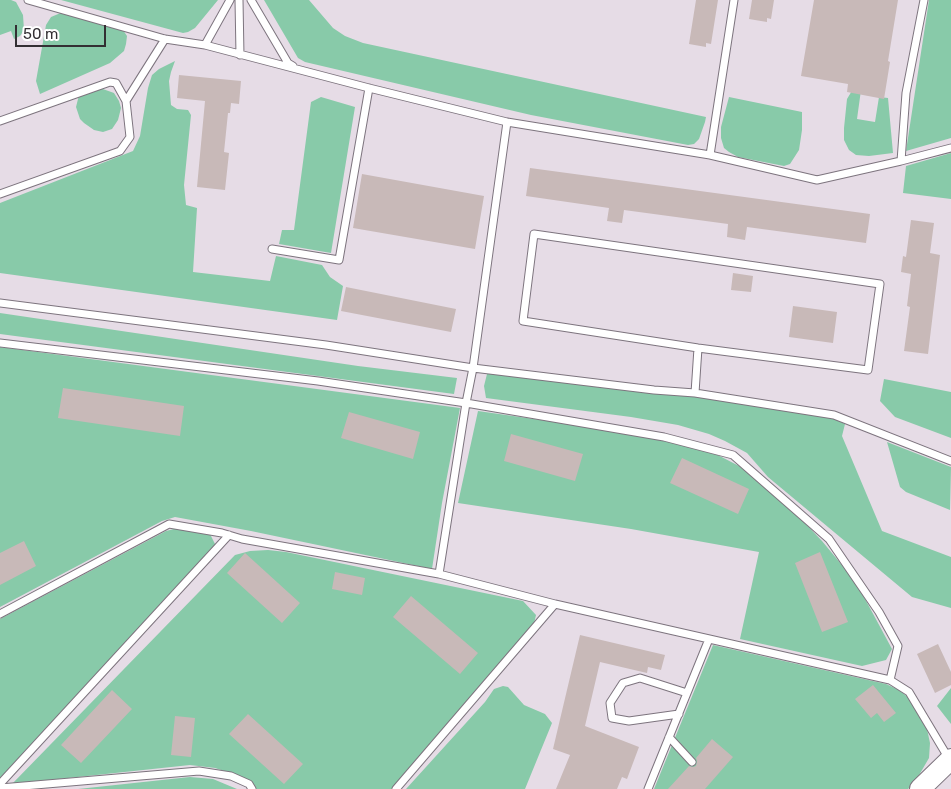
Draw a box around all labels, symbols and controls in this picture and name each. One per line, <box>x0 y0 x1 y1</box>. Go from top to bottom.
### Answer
scale bar <box>18 15 109 47</box>
text: 50 m <box>23 25 58 43</box>

